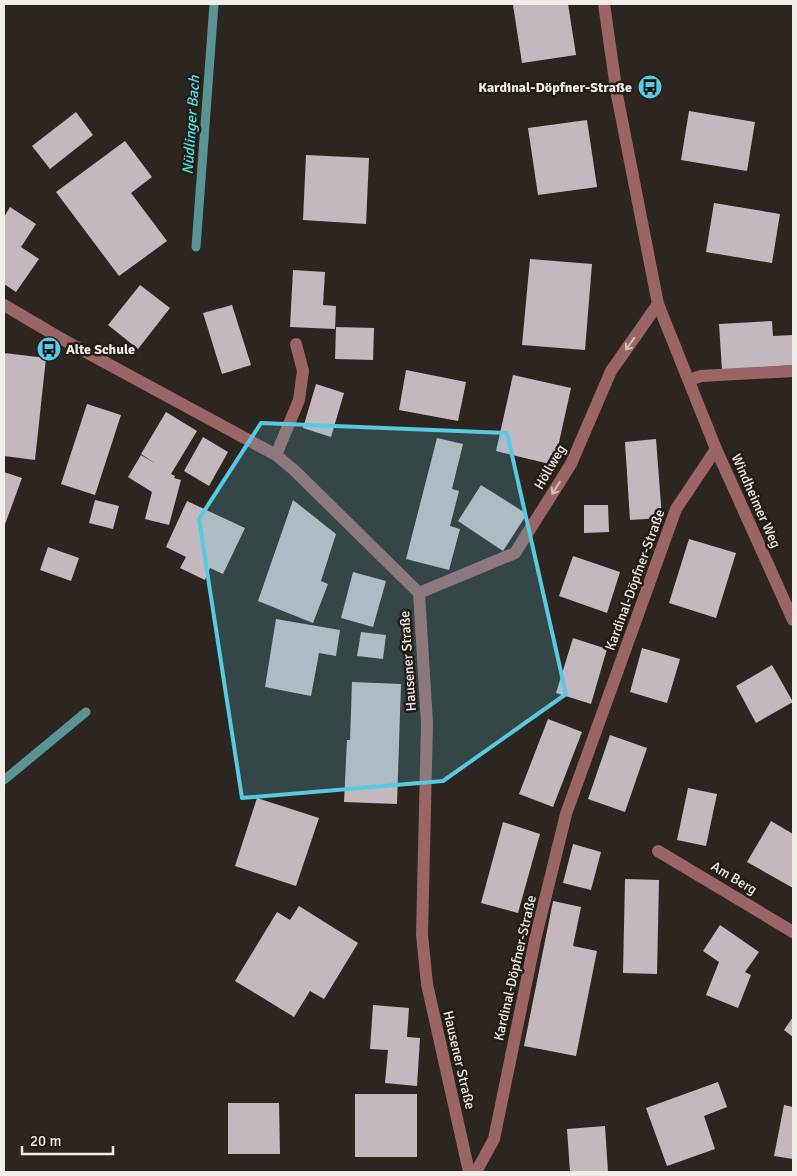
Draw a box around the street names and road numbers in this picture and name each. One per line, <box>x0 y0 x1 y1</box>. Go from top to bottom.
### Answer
street label: Höllweg <box>530 442 570 492</box>
street label: Windheimer Weg <box>728 451 784 551</box>
street label: Kardinal-Döpfner-Straße <box>602 507 668 653</box>
street label: Hausener Straße <box>396 610 420 712</box>
street label: Am Berg <box>708 858 760 898</box>
street label: Kardinal-Döpfner-Straße <box>490 893 540 1043</box>
street label: Hausener Straße <box>439 1009 479 1111</box>

